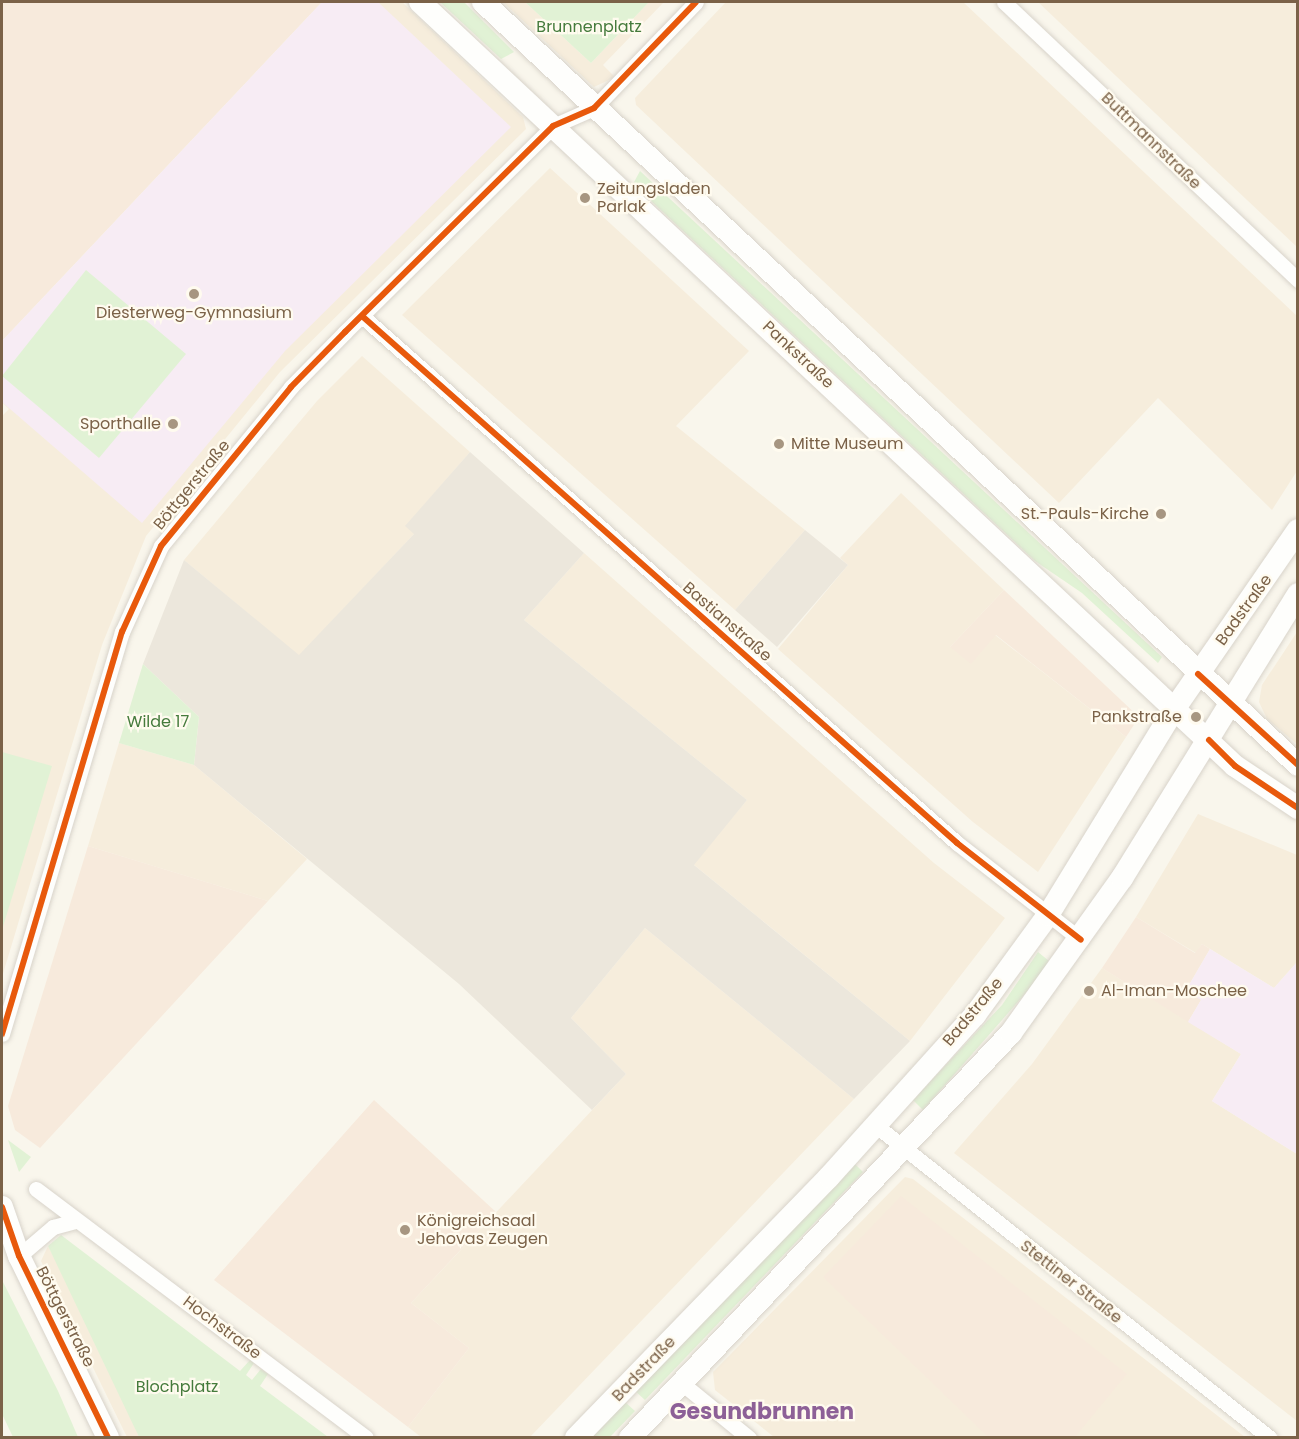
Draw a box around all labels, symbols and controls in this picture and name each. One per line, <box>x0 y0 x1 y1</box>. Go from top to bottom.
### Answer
park label: Brunnenplatz <box>536 17 642 37</box>
street label: Buttmannstraße <box>1097 89 1205 193</box>
place label: Zeitungsladen Parlak <box>597 179 711 217</box>
marker: Zeitungsladen Parlak <box>578 191 592 205</box>
marker: Diesterweg-Gymnasium <box>187 287 201 301</box>
place label: Diesterweg-Gymnasium <box>96 303 292 323</box>
street label: Pankstraße <box>758 317 838 393</box>
place label: Sporthalle <box>80 414 161 434</box>
marker: Sporthalle <box>166 417 180 431</box>
place label: Mitte Museum <box>791 434 904 454</box>
street label: Böttgerstraße <box>150 436 234 534</box>
marker: Mitte Museum <box>772 437 786 451</box>
place label: St.-Pauls-Kirche <box>1021 504 1149 524</box>
marker: St.-Pauls-Kirche <box>1154 507 1168 521</box>
street label: Badstraße <box>1212 571 1276 649</box>
street label: Bastianstraße <box>679 578 775 666</box>
place label: Pankstraße <box>1092 707 1182 727</box>
marker: Pankstraße <box>1187 708 1205 726</box>
park label: Wilde 17 <box>127 712 189 732</box>
street label: Badstraße <box>939 974 1007 1050</box>
place label: Al-Iman-Moschee <box>1101 981 1247 1001</box>
marker: Al-Iman-Moschee <box>1082 984 1096 998</box>
place label: Königreichsaal Jehovas Zeugen <box>417 1211 548 1249</box>
marker: Königreichsaal Jehovas Zeugen <box>398 1223 412 1237</box>
street label: Stettiner Straße <box>1016 1236 1126 1328</box>
street label: Böttgerstraße <box>31 1264 99 1370</box>
street label: Hochstraße <box>179 1292 265 1364</box>
street label: Badstraße <box>608 1332 680 1406</box>
park label: Blochplatz <box>136 1377 218 1397</box>
district label: Gesundbrunnen <box>670 1399 854 1425</box>

